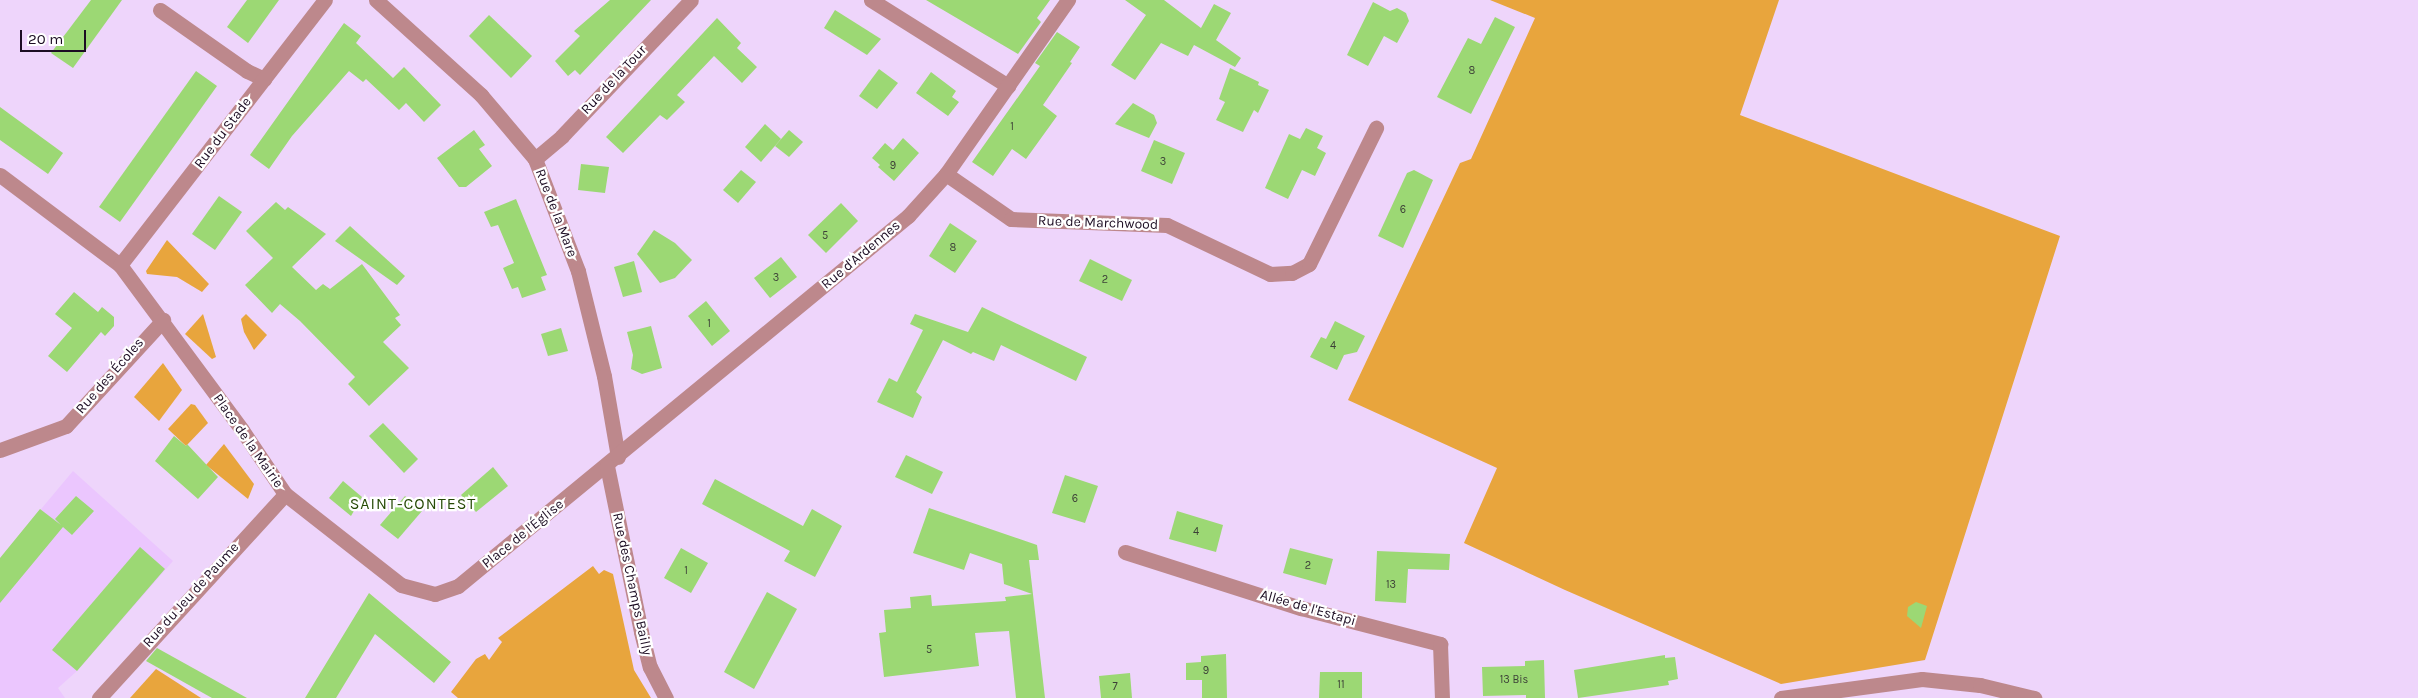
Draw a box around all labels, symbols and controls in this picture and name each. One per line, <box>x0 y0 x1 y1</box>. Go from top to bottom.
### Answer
scale bar <box>22 20 89 52</box>
text: 20 m <box>28 30 63 48</box>
street label: Rue de la Tour <box>578 42 650 118</box>
house number: 8 <box>1469 64 1475 78</box>
street label: Rue du Stade <box>191 94 255 172</box>
house number: 1 <box>1010 120 1014 134</box>
house number: 3 <box>1160 155 1166 169</box>
house number: 9 <box>890 159 896 173</box>
street label: Rue de la Mare <box>531 167 581 259</box>
house number: 6 <box>1400 203 1406 217</box>
street label: Rue de Marchwood <box>1038 213 1158 233</box>
street label: Rue d'Ardennes <box>818 217 904 293</box>
house number: 5 <box>822 229 828 243</box>
house number: 8 <box>950 241 956 255</box>
house number: 3 <box>773 271 779 285</box>
house number: 2 <box>1102 273 1108 287</box>
house number: 1 <box>707 317 711 331</box>
street label: Rue des Écoles <box>73 335 147 417</box>
house number: 4 <box>1330 339 1336 353</box>
street label: Place de la Mairie <box>209 391 287 491</box>
house number: 6 <box>1072 492 1078 506</box>
district label: SAINT-CONTEST <box>348 494 478 514</box>
street label: Place de l'Église <box>479 496 567 572</box>
street label: Rue des Champs Bailly <box>609 511 655 657</box>
house number: 4 <box>1193 525 1199 539</box>
street label: Rue du Jeu de Paume <box>139 539 243 651</box>
house number: 2 <box>1305 559 1311 573</box>
house number: 1 <box>684 564 688 578</box>
house number: 13 <box>1386 578 1396 592</box>
street label: Allée de l'Estapi <box>1258 586 1358 630</box>
house number: 5 <box>926 643 932 657</box>
house number: 9 <box>1203 664 1209 678</box>
house number: 13 Bis <box>1500 673 1528 687</box>
house number: 11 <box>1337 678 1345 692</box>
house number: 7 <box>1112 680 1118 694</box>

